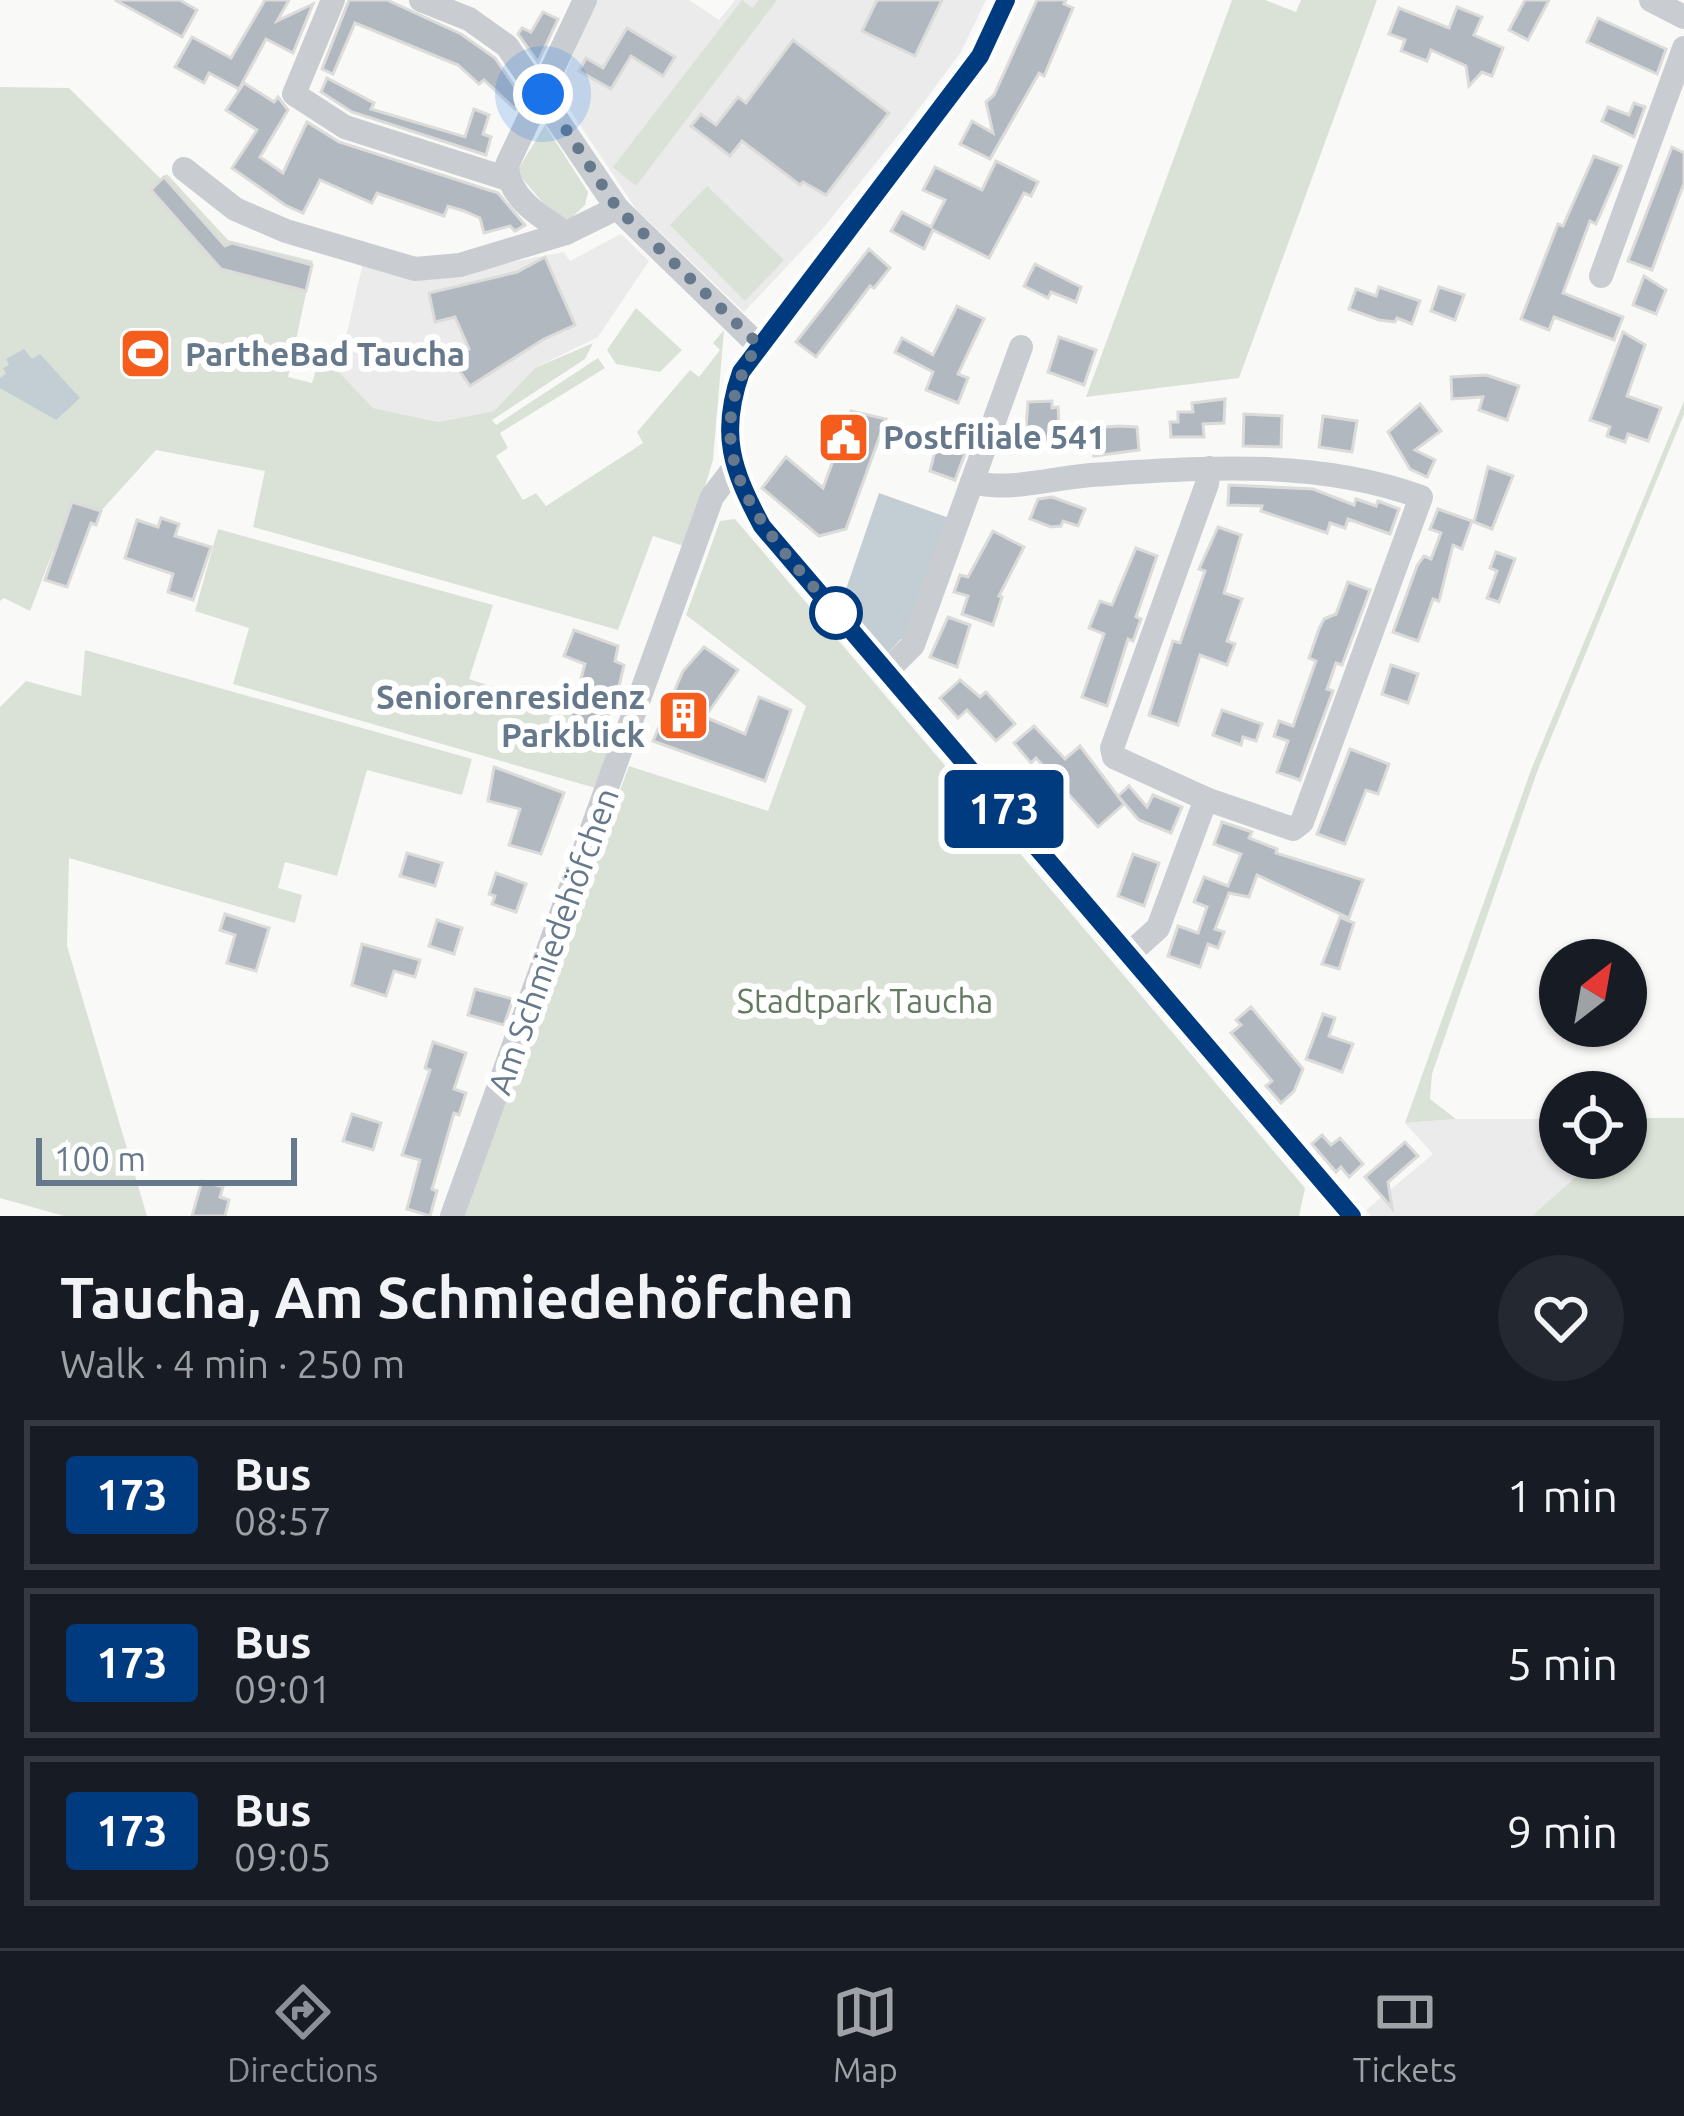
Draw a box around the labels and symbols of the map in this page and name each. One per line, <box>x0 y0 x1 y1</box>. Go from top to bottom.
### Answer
your location <box>513 64 573 124</box>
sports icon: PartheBad Taucha <box>118 326 174 382</box>
place label: PartheBad Taucha <box>185 335 465 372</box>
public building icon: Postfiliale 541 <box>816 409 872 465</box>
place label: Postfiliale 541 <box>883 418 1106 455</box>
unlabelled marker <box>811 588 861 638</box>
place label: Seniorenresidenz Parkblick <box>376 678 645 753</box>
building icon: Seniorenresidenz Parkblick <box>656 688 712 744</box>
line badge: 173 <box>935 770 1073 848</box>
street label: Am Schmiedehöfchen <box>480 783 625 1099</box>
north arrow <box>1539 939 1647 1047</box>
park label: Stadtpark Taucha <box>737 982 993 1019</box>
scale bar <box>36 1132 297 1185</box>

